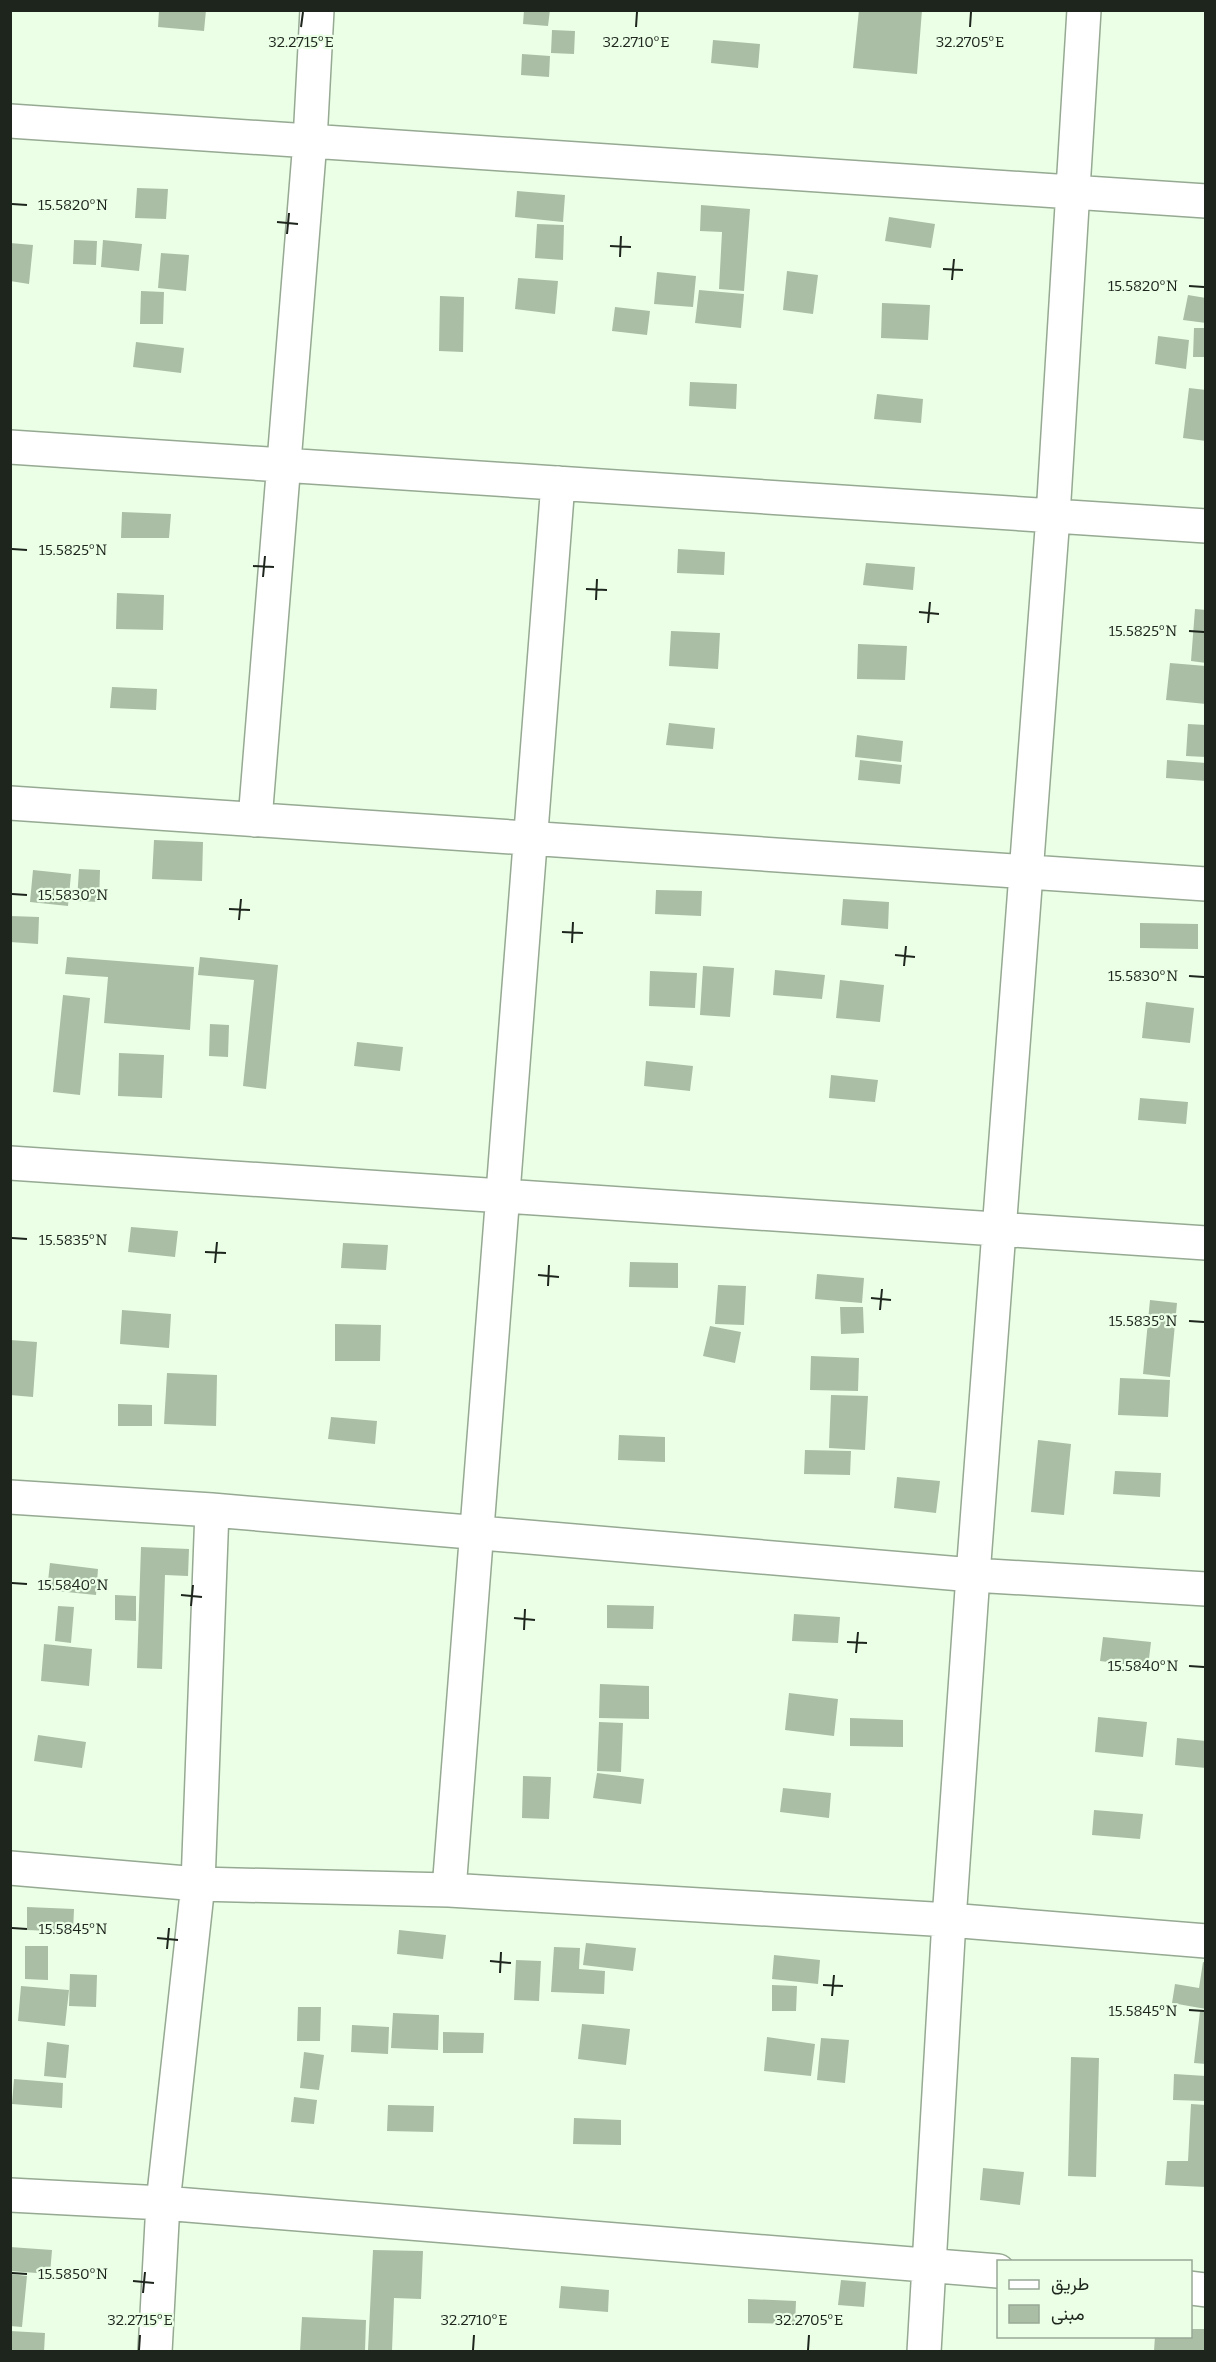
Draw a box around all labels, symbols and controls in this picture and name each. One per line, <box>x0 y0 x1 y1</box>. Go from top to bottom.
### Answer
text: 32.2715°E <box>268 33 334 51</box>
text: 32.2710°E <box>602 33 670 51</box>
text: 32.2705°E <box>936 33 1004 51</box>
text: 15.5820°N <box>38 196 108 214</box>
text: 15.5820°N <box>1108 277 1178 295</box>
text: 15.5825°N <box>39 541 107 559</box>
text: 15.5825°N <box>1109 622 1177 640</box>
text: 15.5830°N <box>38 886 108 904</box>
text: 15.5830°N <box>1108 967 1178 985</box>
text: 15.5835°N <box>39 1231 107 1249</box>
text: 15.5835°N <box>1109 1312 1177 1330</box>
text: 15.5840°N <box>38 1576 108 1594</box>
text: 15.5840°N <box>1108 1657 1178 1675</box>
text: 15.5845°N <box>38 1920 108 1938</box>
text: 15.5845°N <box>1108 2002 1178 2020</box>
legend <box>997 2260 1192 2338</box>
text: 15.5850°N <box>38 2265 108 2283</box>
text: طريق <box>1051 2273 1089 2295</box>
text: مبنى <box>1051 2303 1085 2325</box>
text: 32.2715°E <box>107 2311 173 2329</box>
text: 32.2710°E <box>440 2311 508 2329</box>
text: 32.2705°E <box>775 2311 843 2329</box>

